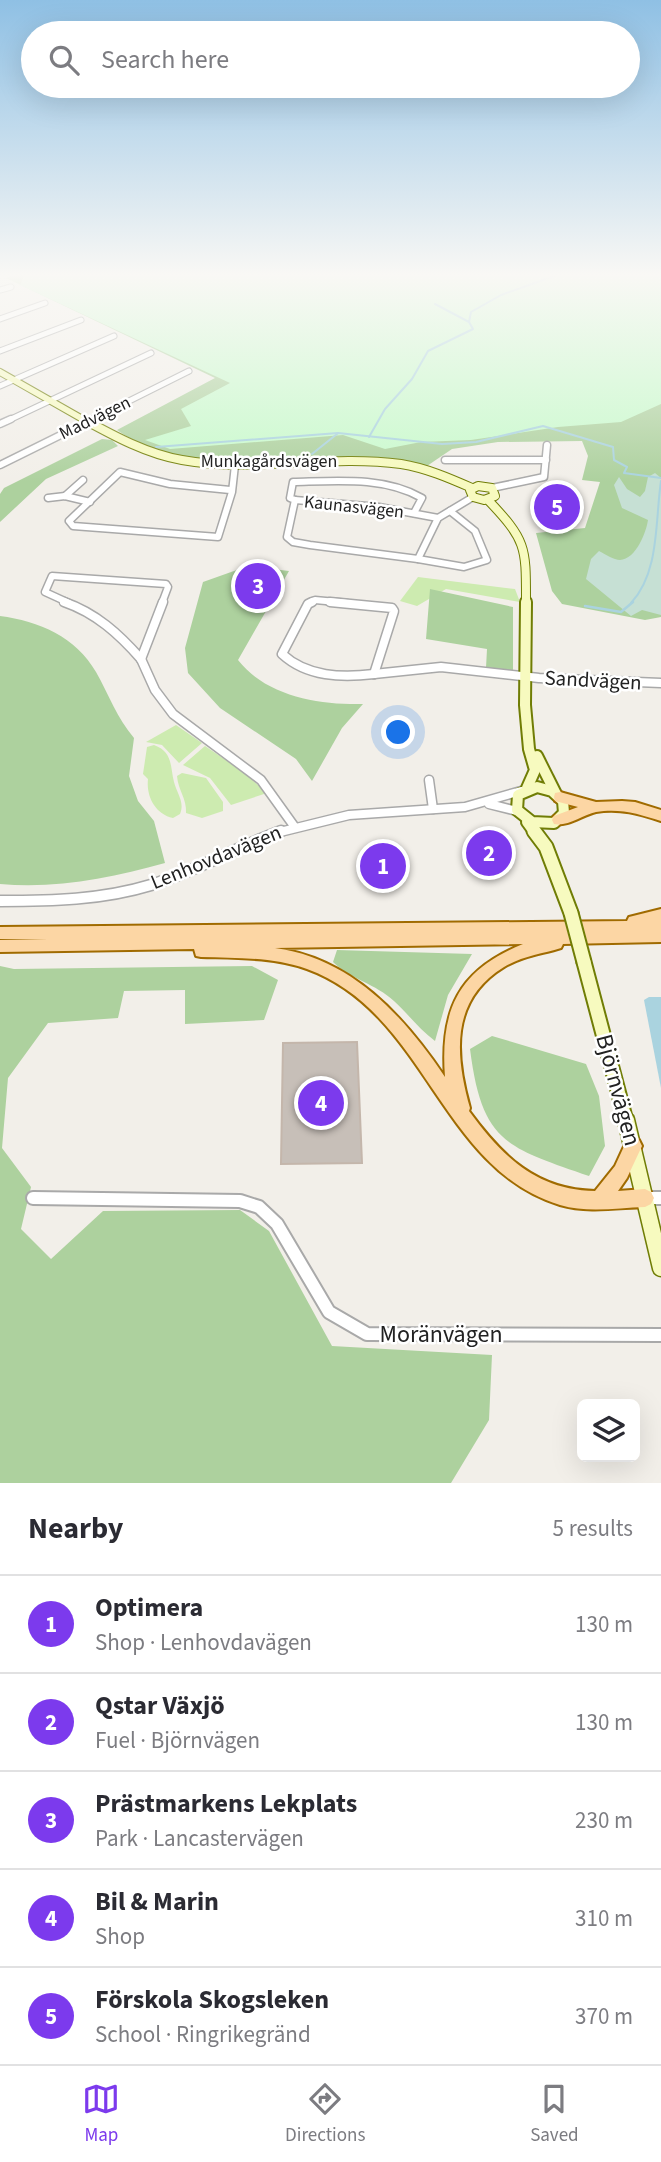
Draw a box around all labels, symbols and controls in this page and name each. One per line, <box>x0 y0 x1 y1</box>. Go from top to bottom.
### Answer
search box <box>21 21 640 98</box>
icon: search <box>45 41 83 79</box>
text: Search here <box>101 41 229 78</box>
street label: Madvägen <box>55 390 135 446</box>
street label: Munkagårdsvägen <box>201 449 337 474</box>
pin: 5 <box>534 481 580 533</box>
street label: Kaunasvägen <box>303 489 405 525</box>
pin: 3 <box>235 560 281 612</box>
street label: Sandvägen <box>544 662 642 698</box>
your location <box>381 715 415 749</box>
street label: Lenhovdavägen <box>146 817 286 897</box>
pin: 2 <box>466 827 512 879</box>
pin: 1 <box>360 840 406 892</box>
street label: Björnvägen <box>586 1030 650 1150</box>
pin: 4 <box>298 1077 344 1129</box>
street label: Moränvägen <box>379 1317 503 1352</box>
map controls <box>577 1399 640 1462</box>
button: layers <box>577 1399 640 1462</box>
text: Nearby <box>28 1507 123 1550</box>
text: 5 results <box>553 1512 633 1545</box>
text: Optimera <box>95 1589 203 1626</box>
text: 1 <box>45 1608 57 1641</box>
text: 130 m <box>575 1608 633 1641</box>
text: Shop · Lenhovdavägen <box>95 1626 312 1659</box>
text: Qstar Växjö <box>95 1687 225 1724</box>
text: 2 <box>45 1706 57 1739</box>
text: 130 m <box>575 1706 633 1739</box>
text: Fuel · Björnvägen <box>95 1724 260 1757</box>
text: Prästmarkens Lekplats <box>95 1785 357 1822</box>
text: 3 <box>45 1804 57 1837</box>
text: 230 m <box>575 1804 633 1837</box>
text: Park · Lancastervägen <box>95 1822 304 1855</box>
text: Bil & Marin <box>95 1883 219 1920</box>
text: 4 <box>45 1902 57 1935</box>
text: 310 m <box>575 1902 633 1935</box>
text: Shop <box>95 1920 145 1953</box>
text: Förskola Skogsleken <box>95 1981 329 2018</box>
text: 5 <box>45 2000 57 2033</box>
text: 370 m <box>575 2000 633 2033</box>
text: School · Ringrikegränd <box>95 2018 311 2051</box>
tab: Map <box>82 2080 120 2149</box>
tab: Directions <box>285 2080 365 2149</box>
tab: Saved <box>530 2080 579 2149</box>

